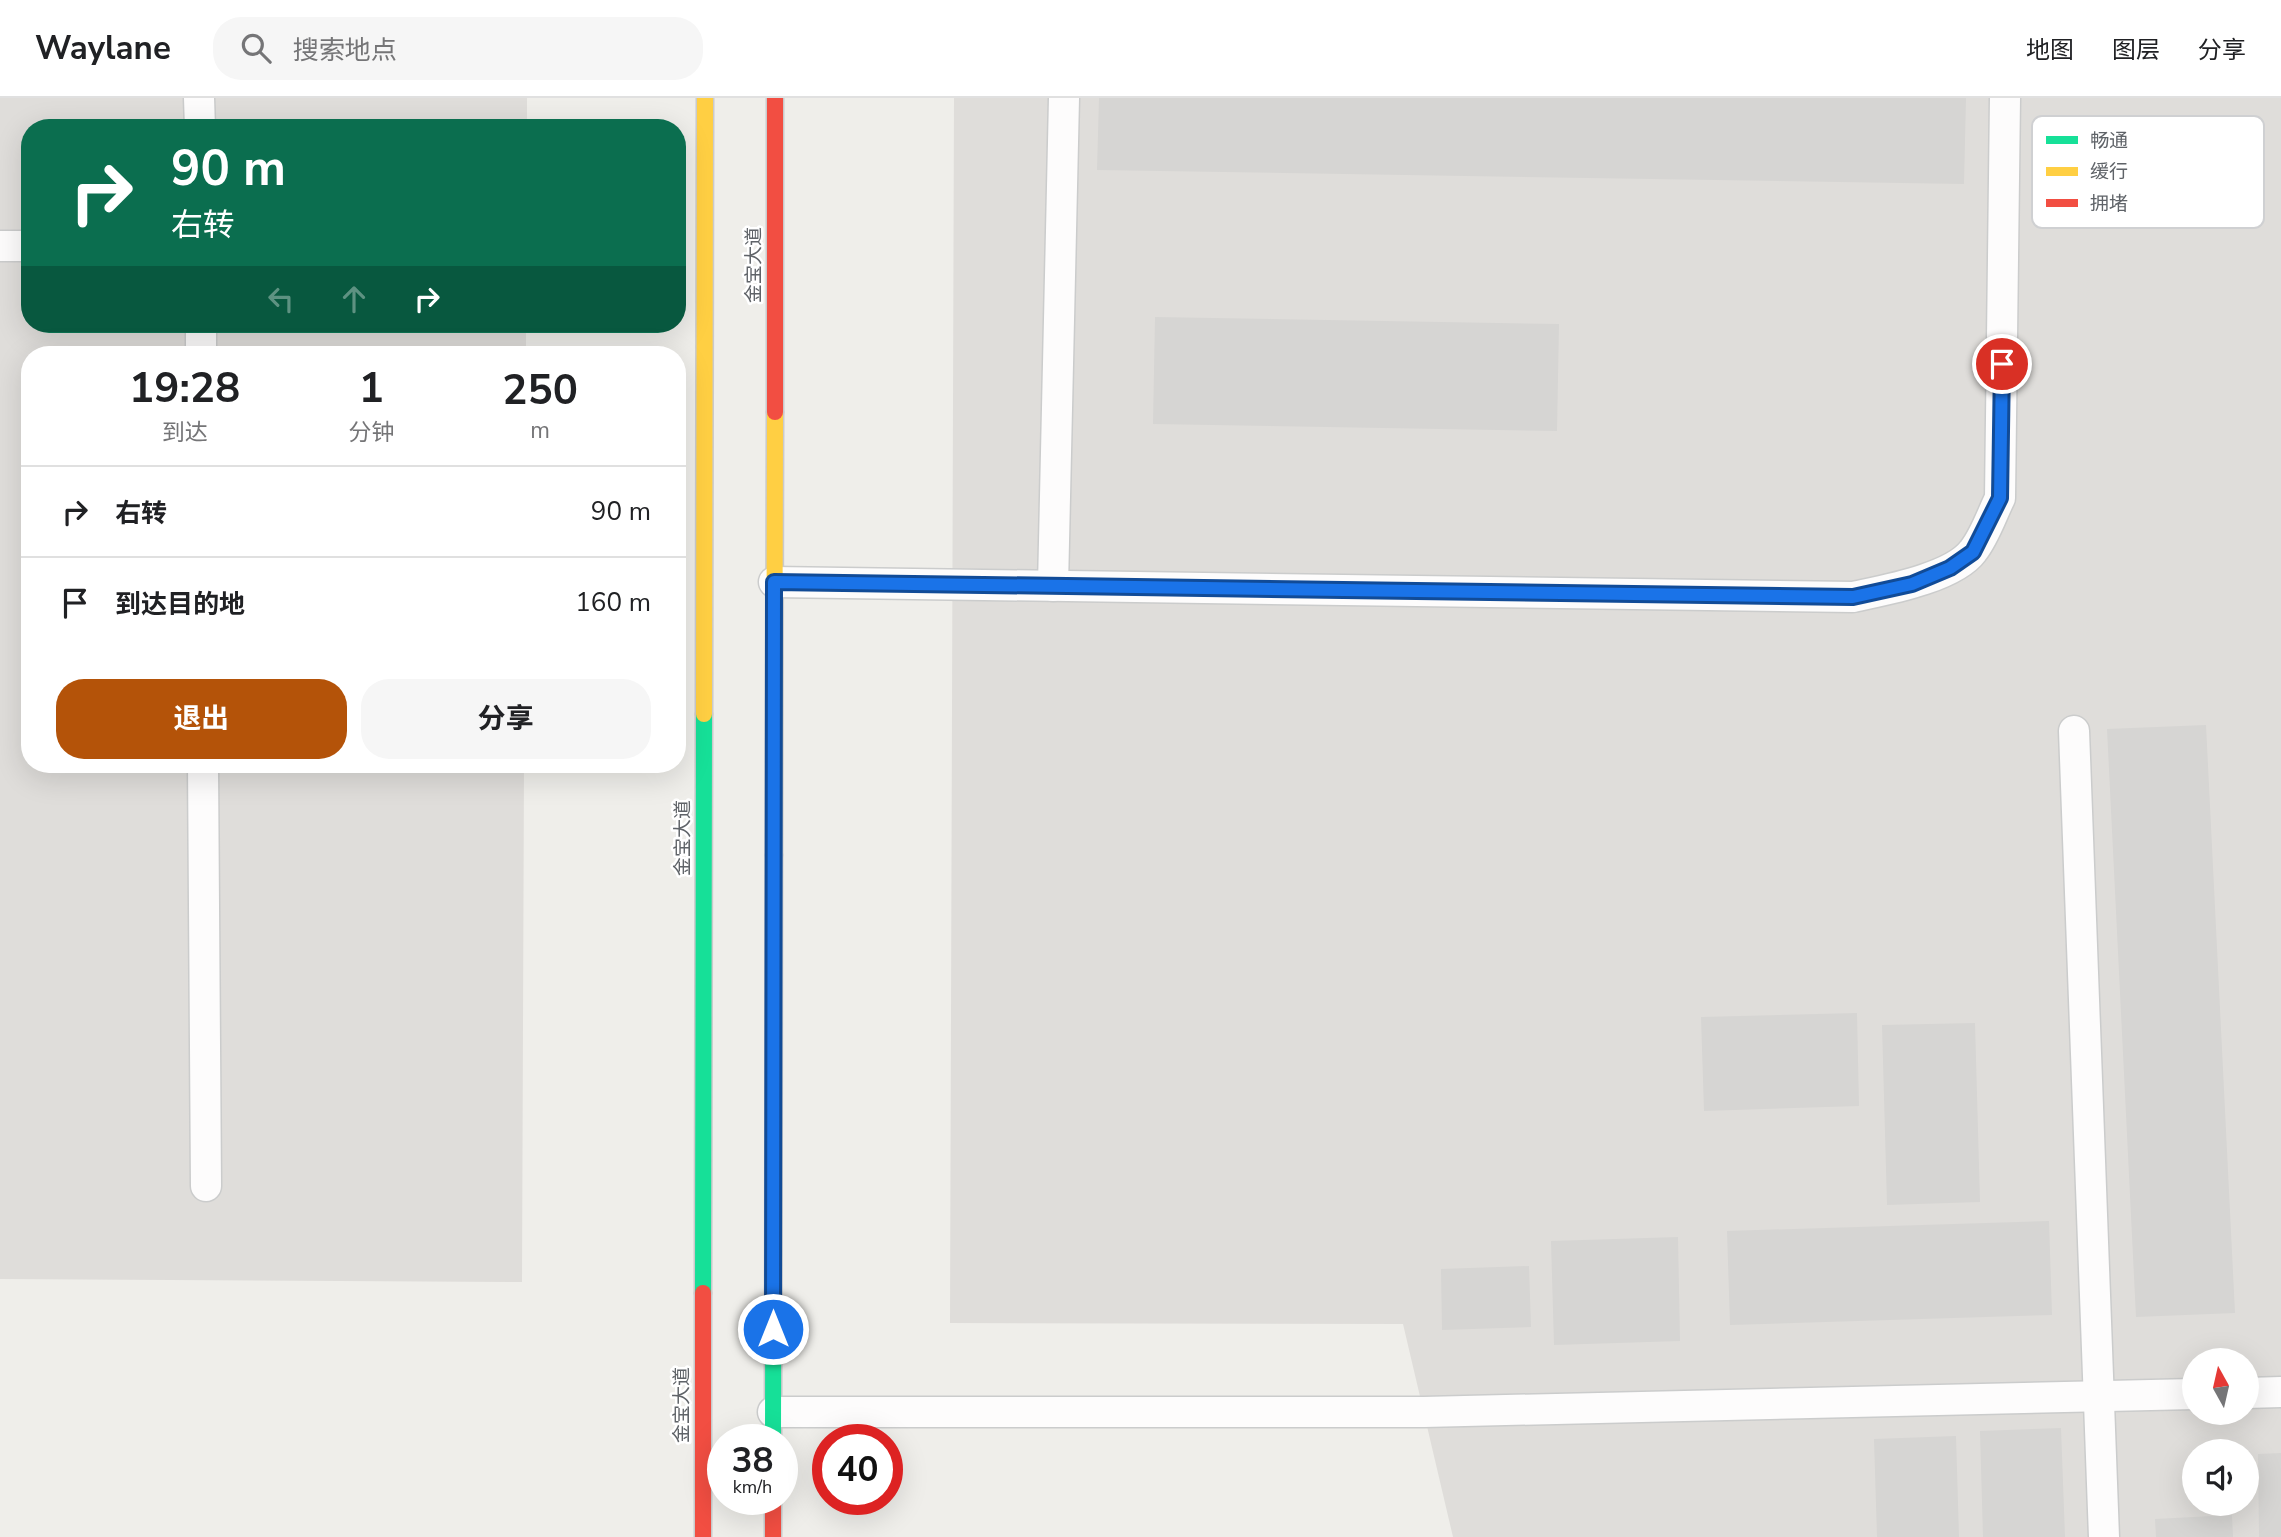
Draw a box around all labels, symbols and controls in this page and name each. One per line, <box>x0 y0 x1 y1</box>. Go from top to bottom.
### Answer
search box <box>213 17 703 80</box>
text: Waylane <box>35 26 171 71</box>
icon: search <box>237 29 275 67</box>
text: 搜索地点 <box>293 33 397 68</box>
text: 地图 <box>2026 34 2074 66</box>
text: 图层 <box>2112 34 2160 66</box>
text: 分享 <box>2198 34 2246 66</box>
legend <box>2032 116 2264 228</box>
text: 畅通 <box>2090 128 2128 154</box>
text: 90 m <box>171 135 286 202</box>
icon: right <box>56 147 147 238</box>
text: 缓行 <box>2090 159 2128 185</box>
text: 拥堵 <box>2090 191 2128 217</box>
text: 右转 <box>171 204 235 247</box>
street label: 金宝大道 <box>741 227 767 303</box>
icon: left <box>262 280 300 318</box>
icon: ahead <box>335 280 373 318</box>
icon: right <box>408 280 446 318</box>
pin <box>1972 334 2032 394</box>
icon: arrive <box>1983 345 2021 383</box>
text: 19:28 <box>129 360 240 417</box>
text: 1 <box>359 360 384 417</box>
text: 250 <box>502 362 578 419</box>
text: m <box>530 415 550 446</box>
text: 到达 <box>162 417 208 448</box>
text: 分钟 <box>348 417 394 448</box>
icon: right <box>56 493 94 531</box>
text: 90 m <box>591 494 651 529</box>
text: 右转 <box>115 496 167 531</box>
icon: arrive <box>56 584 94 622</box>
text: 160 m <box>575 585 651 620</box>
text: 到达目的地 <box>115 587 245 622</box>
button: 退出 <box>56 679 347 759</box>
button: 分享 <box>361 679 651 759</box>
street label: 金宝大道 <box>670 800 696 876</box>
position arrow <box>736 1292 810 1366</box>
north arrow <box>2182 1348 2259 1424</box>
map controls <box>2182 1348 2259 1516</box>
street label: 金宝大道 <box>669 1367 695 1443</box>
speed limit sign: 40 <box>812 1424 903 1515</box>
text: 38 <box>731 1437 774 1484</box>
button: sound <box>2182 1439 2259 1516</box>
text: km/h <box>733 1475 772 1499</box>

